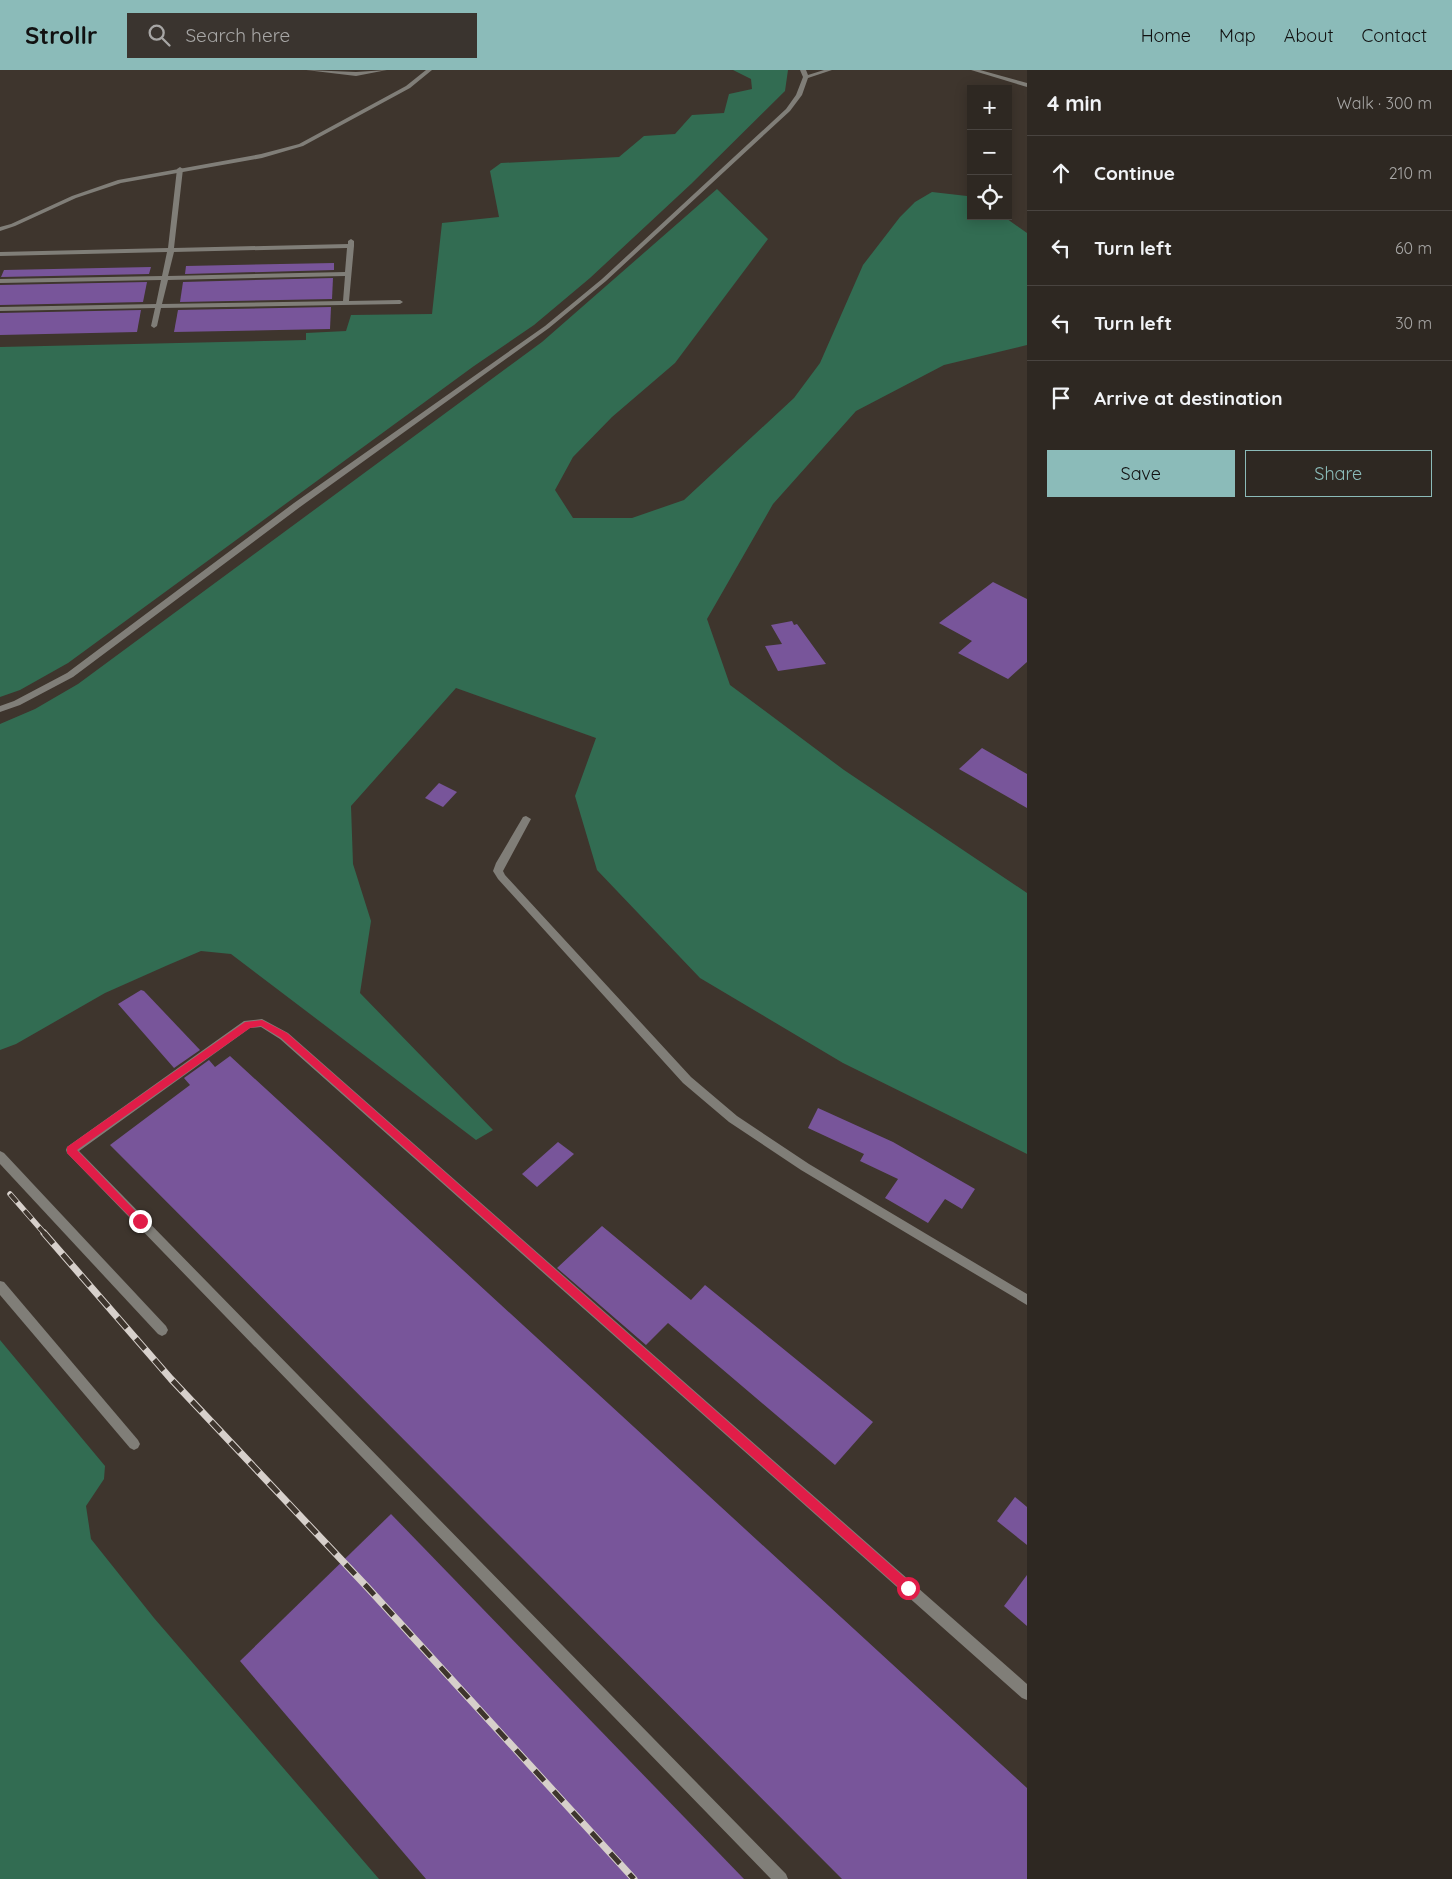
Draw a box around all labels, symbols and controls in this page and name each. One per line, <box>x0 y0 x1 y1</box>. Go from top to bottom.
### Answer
search box <box>127 13 477 58</box>
text: Strollr <box>25 20 97 50</box>
icon: search <box>145 21 173 49</box>
text: Search here <box>185 23 290 47</box>
text: Home <box>1141 24 1191 47</box>
text: Map <box>1219 24 1256 47</box>
text: About <box>1284 24 1334 47</box>
text: Contact <box>1362 24 1427 47</box>
map controls <box>967 85 1012 220</box>
button: + <box>967 85 1012 130</box>
text: 4 min <box>1047 90 1102 116</box>
text: Walk · 300 m <box>1337 93 1432 113</box>
button: − <box>967 130 1012 175</box>
icon: ahead <box>1047 159 1075 187</box>
text: Continue <box>1094 161 1175 185</box>
text: 210 m <box>1389 163 1432 183</box>
button: locate <box>967 175 1012 220</box>
icon: left <box>1047 234 1075 262</box>
text: Turn left <box>1094 236 1172 260</box>
text: 60 m <box>1395 238 1432 258</box>
icon: left <box>1047 309 1075 337</box>
text: Turn left <box>1094 311 1172 335</box>
text: 30 m <box>1395 313 1432 333</box>
icon: arrive <box>1047 384 1075 412</box>
text: Arrive at destination <box>1094 386 1283 410</box>
button: Save <box>1047 450 1235 497</box>
button: Share <box>1245 450 1432 497</box>
route end <box>129 1210 152 1233</box>
route start <box>897 1577 920 1600</box>

